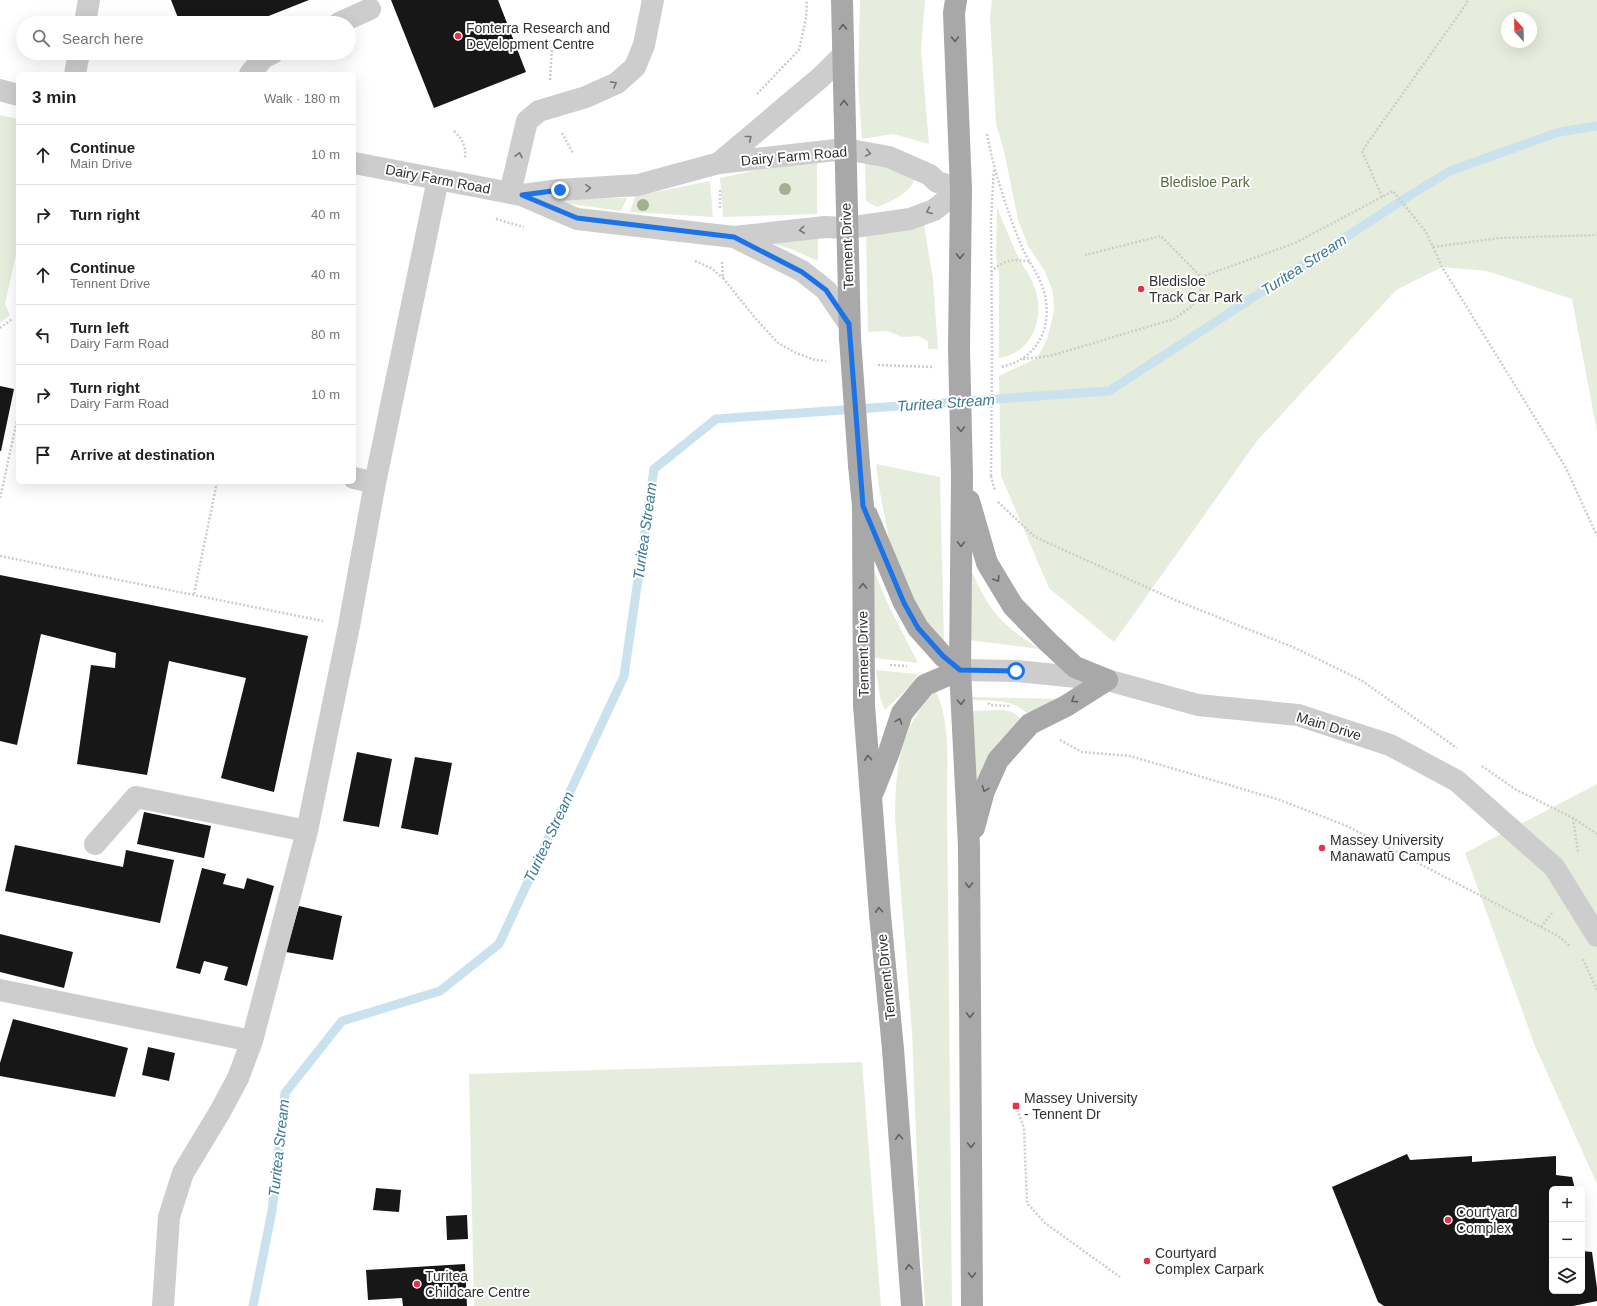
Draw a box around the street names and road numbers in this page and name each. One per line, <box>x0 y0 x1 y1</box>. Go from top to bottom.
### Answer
street label: Dairy Farm Road <box>740 143 848 169</box>
street label: Dairy Farm Road <box>384 161 492 197</box>
street label: Tennent Drive <box>837 202 857 289</box>
street label: Tennent Drive <box>854 610 872 697</box>
street label: Main Drive <box>1295 709 1364 743</box>
street label: Tennent Drive <box>874 933 898 1021</box>

